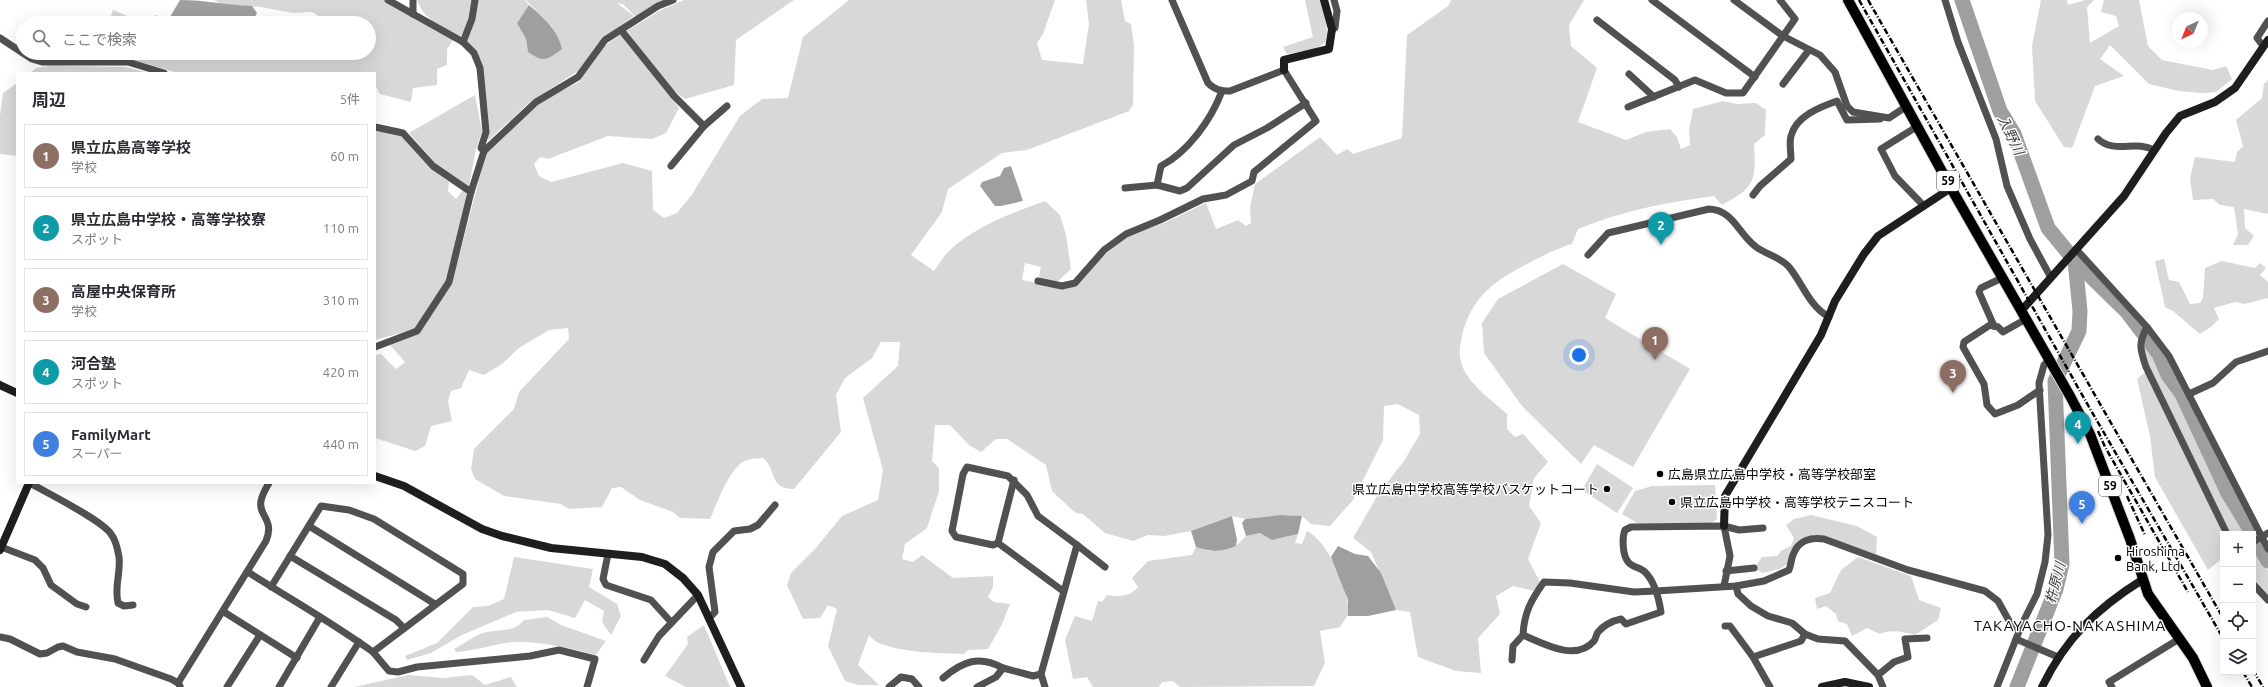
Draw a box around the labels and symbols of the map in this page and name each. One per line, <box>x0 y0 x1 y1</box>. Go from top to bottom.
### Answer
north arrow <box>2172 12 2208 48</box>
water label: 入野川 <box>1995 113 2028 159</box>
road number: 59 <box>1937 171 1959 191</box>
pin: 2 <box>1648 212 1674 245</box>
pin: 1 <box>1642 327 1668 360</box>
your location <box>1569 345 1589 365</box>
pin: 3 <box>1940 360 1966 393</box>
pin: 4 <box>2065 411 2091 444</box>
place label: 広島県立広島中学校・高等学校部室 <box>1668 467 1876 481</box>
marker: 広島県立広島中学校・高等学校部室 <box>1655 469 1665 479</box>
road number: 59 <box>2099 476 2121 496</box>
place label: 県立広島中学校高等学校バスケットコート <box>1352 482 1599 496</box>
marker: 県立広島中学校高等学校バスケットコート <box>1602 484 1612 494</box>
pin: 5 <box>2069 491 2095 524</box>
place label: 県立広島中学校・高等学校テニスコート <box>1680 495 1914 509</box>
marker: 県立広島中学校・高等学校テニスコート <box>1667 497 1677 507</box>
place label: Hiroshima Bank, Ltd <box>2126 544 2185 574</box>
marker: Hiroshima Bank, Ltd <box>2113 553 2123 563</box>
water label: 杵原川 <box>2042 559 2069 605</box>
district label: TAKAYACHO-NAKASHIMA <box>1974 617 2166 634</box>

